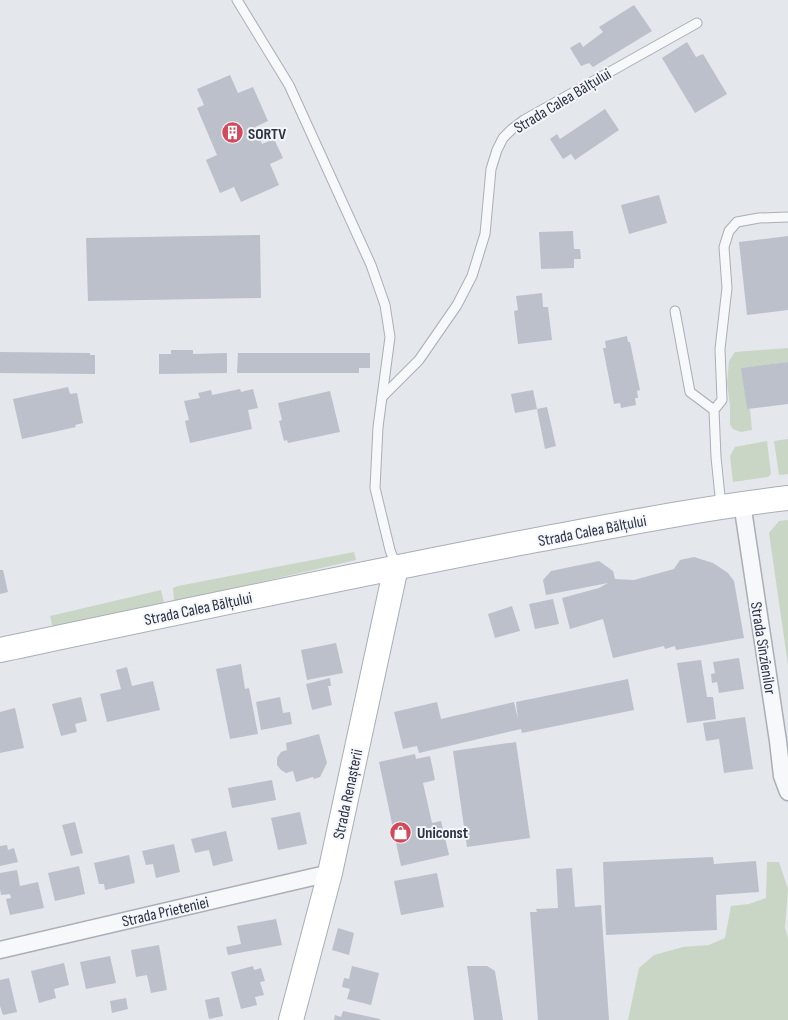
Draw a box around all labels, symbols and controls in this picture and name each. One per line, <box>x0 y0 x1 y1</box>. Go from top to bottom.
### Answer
street label: Strada Calea Bălțului <box>511 65 615 138</box>
building icon: SORTV <box>220 121 244 145</box>
place label: SORTV <box>248 125 286 144</box>
street label: Strada Calea Bălțului <box>537 512 648 551</box>
street label: Strada Calea Bălțului <box>143 589 254 630</box>
street label: Strada Sînzîenilor <box>746 601 779 696</box>
street label: Strada Renașterii <box>330 747 367 841</box>
shop icon: Uniconst <box>389 820 413 844</box>
place label: Uniconst <box>417 824 468 843</box>
street label: Strada Prieteniei <box>120 893 211 932</box>

